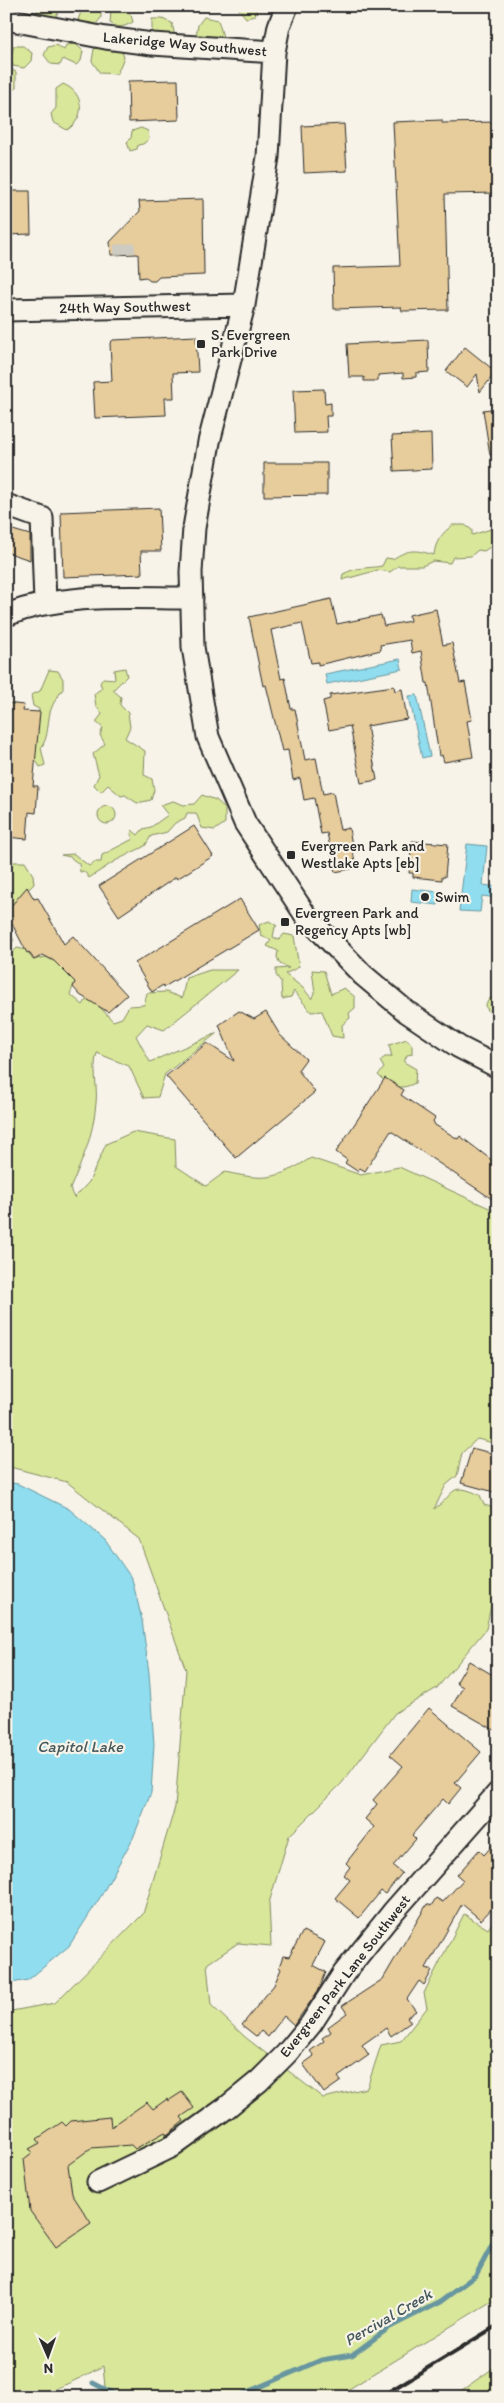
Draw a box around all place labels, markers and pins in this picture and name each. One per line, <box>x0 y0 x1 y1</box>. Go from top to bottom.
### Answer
place label: S. Evergreen Park Drive <box>211 326 290 361</box>
marker: S. Evergreen Park Drive <box>195 338 207 350</box>
place label: Evergreen Park and Westlake Apts [eb] <box>301 837 425 872</box>
marker: Evergreen Park and Westlake Apts [eb] <box>285 849 297 861</box>
place label: Swim <box>435 888 470 906</box>
marker: Swim <box>419 891 431 903</box>
place label: Evergreen Park and Regency Apts [wb] <box>295 904 419 939</box>
marker: Evergreen Park and Regency Apts [wb] <box>279 916 291 928</box>

